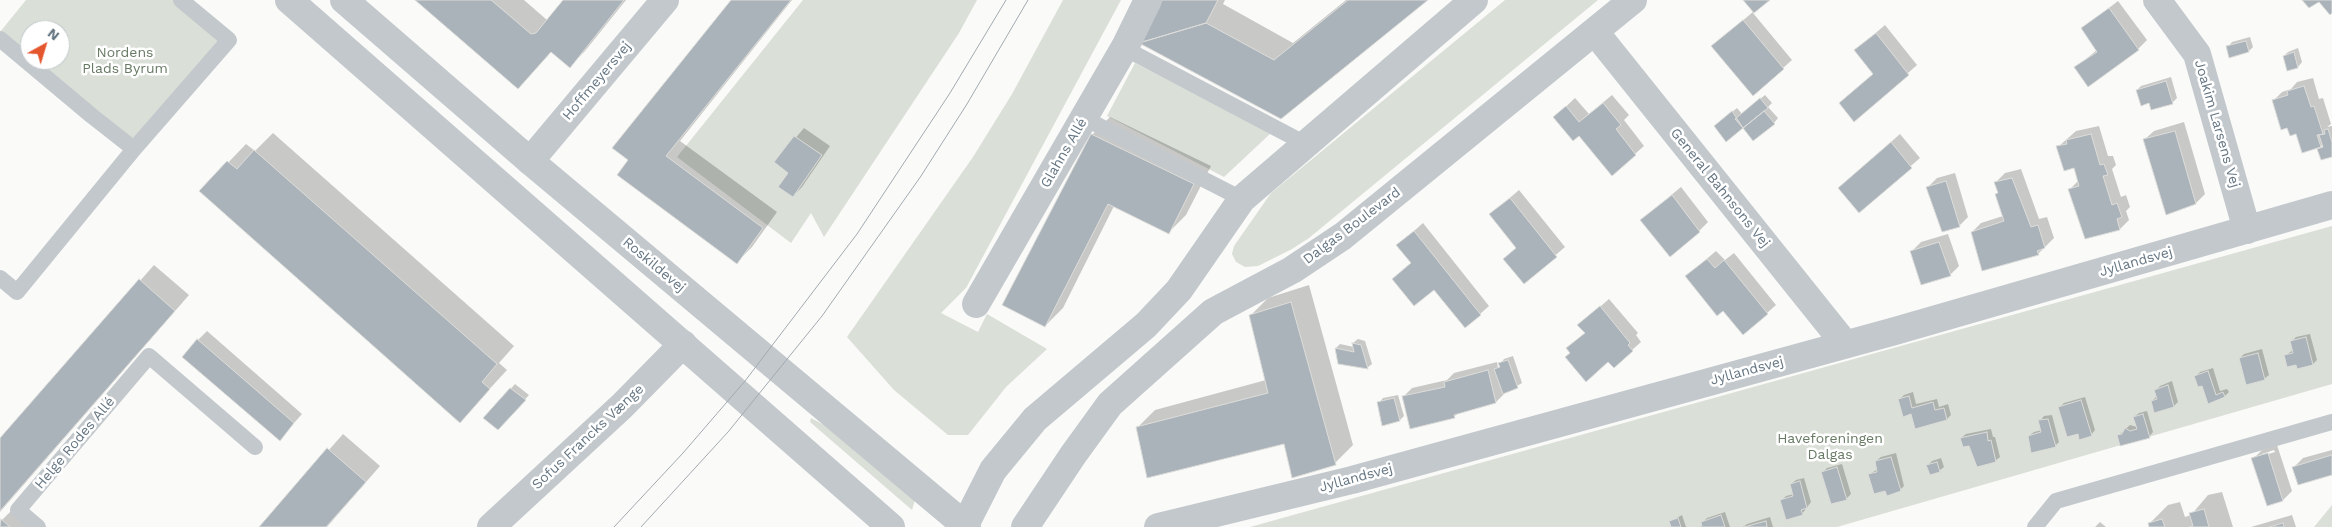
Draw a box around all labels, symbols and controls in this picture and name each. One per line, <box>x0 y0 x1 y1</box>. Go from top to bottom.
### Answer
north arrow <box>20 20 70 70</box>
text: N <box>45 25 63 44</box>
street label: Hoffmeyersvej <box>559 38 635 124</box>
park label: Nordens Plads Byrum <box>82 45 168 78</box>
street label: Joakim Larsens Vej <box>2191 58 2243 190</box>
street label: Glahns Allé <box>1037 115 1091 191</box>
street label: General Bahnsons Vej <box>1667 125 1773 251</box>
street label: Dalgas Boulevard <box>1300 184 1404 268</box>
street label: Roskildevej <box>619 234 689 296</box>
street label: Jyllandsvej <box>2097 244 2175 280</box>
street label: Jyllandsvej <box>1708 353 1786 389</box>
street label: Sofus Francks Vænge <box>529 381 647 493</box>
street label: Helge Rodes Allé <box>32 393 118 493</box>
park label: Haveforeningen Dalgas <box>1777 431 1883 464</box>
street label: Jyllandsvej <box>1317 460 1395 496</box>

